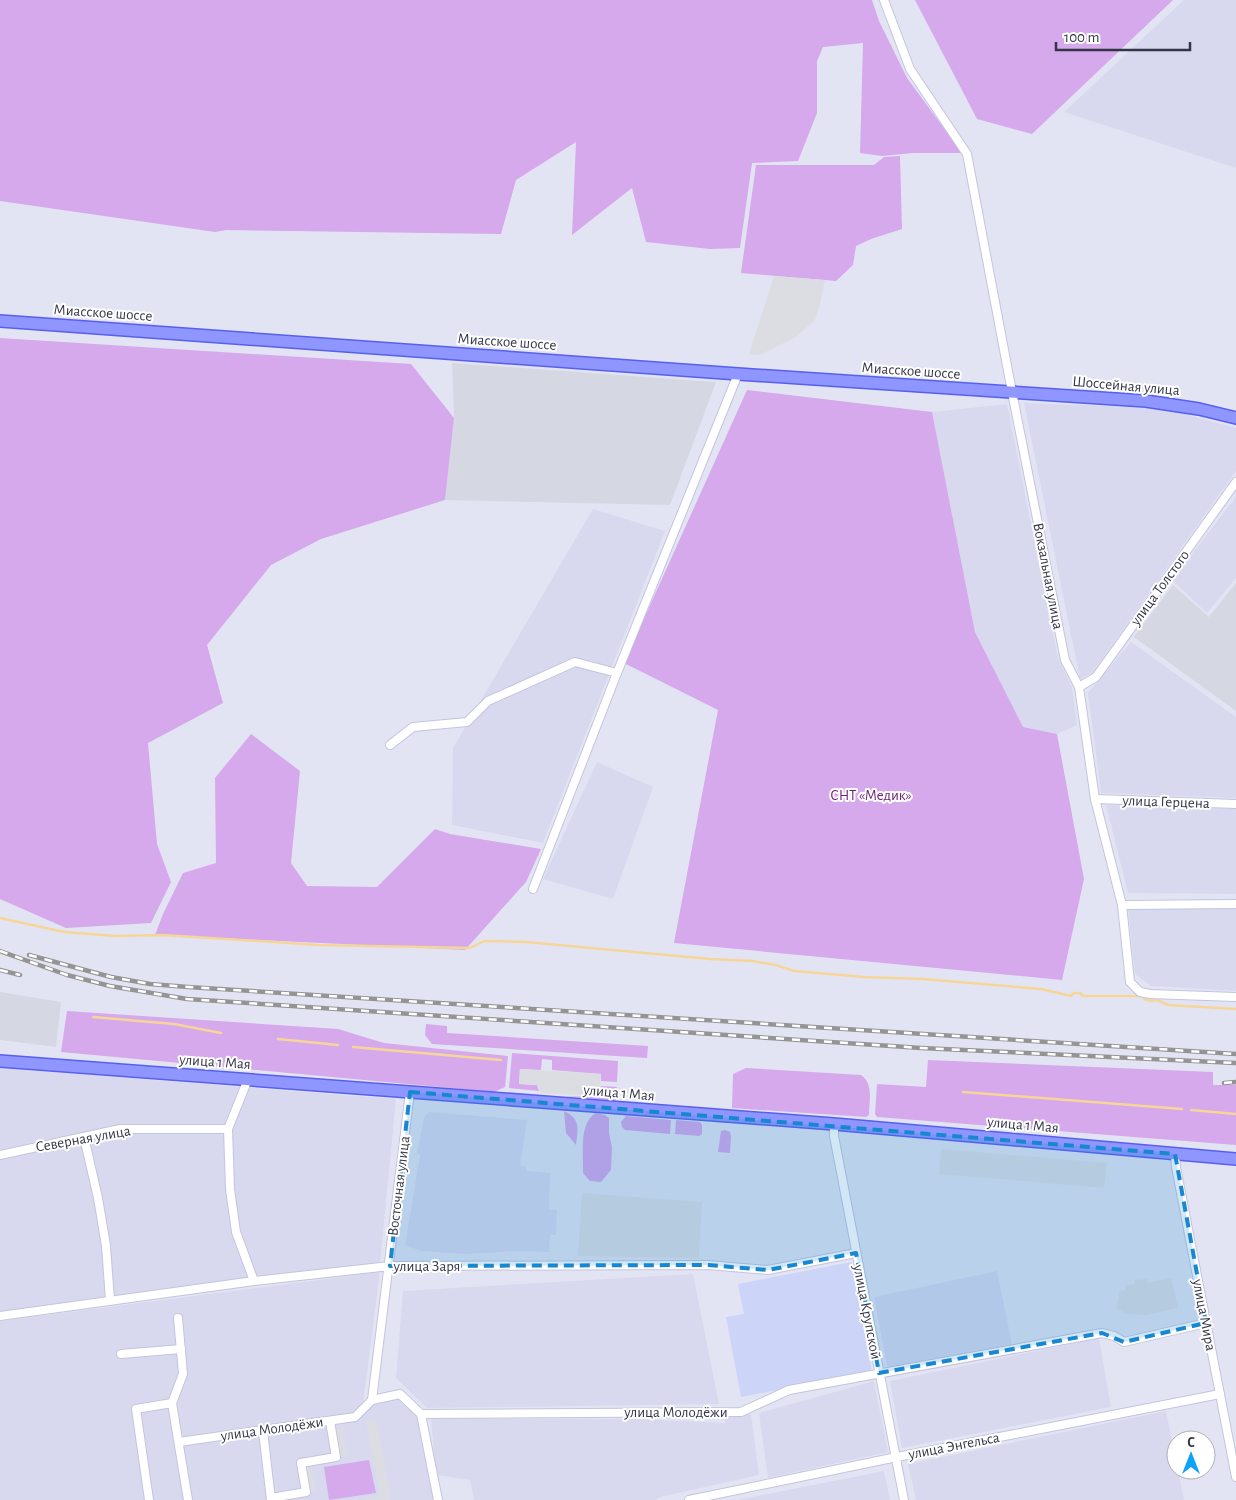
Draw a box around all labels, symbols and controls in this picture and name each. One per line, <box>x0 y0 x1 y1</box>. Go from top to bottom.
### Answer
scale bar <box>1056 20 1190 52</box>
text: 100 m <box>1064 30 1099 45</box>
street label: Миасское шоссе <box>53 302 153 324</box>
street label: Миасское шоссе <box>457 331 557 353</box>
street label: Миасское шоссе <box>861 360 961 382</box>
street label: Шоссейная улица <box>1072 374 1180 398</box>
street label: Вокзальная улица <box>1030 521 1066 631</box>
street label: улица Толстого <box>1127 548 1192 629</box>
park label: СНТ «Медик» <box>830 788 912 803</box>
street label: улица Герцена <box>1121 793 1210 811</box>
street label: улица 1 Мая <box>178 1052 251 1072</box>
street label: улица 1 Мая <box>582 1082 655 1104</box>
street label: улица 1 Мая <box>986 1114 1059 1136</box>
street label: Северная улица <box>34 1123 132 1155</box>
street label: Восточная улица <box>385 1135 413 1237</box>
street label: улица Заря <box>393 1259 460 1274</box>
street label: улица Крупской <box>850 1262 884 1361</box>
street label: улица Мира <box>1190 1277 1218 1352</box>
street label: улица Молодёжи <box>623 1405 728 1420</box>
street label: улица Молодёжи <box>219 1414 324 1444</box>
street label: улица Энгельса <box>906 1430 1001 1462</box>
north arrow <box>1166 1430 1216 1480</box>
text: С <box>1187 1436 1195 1450</box>

